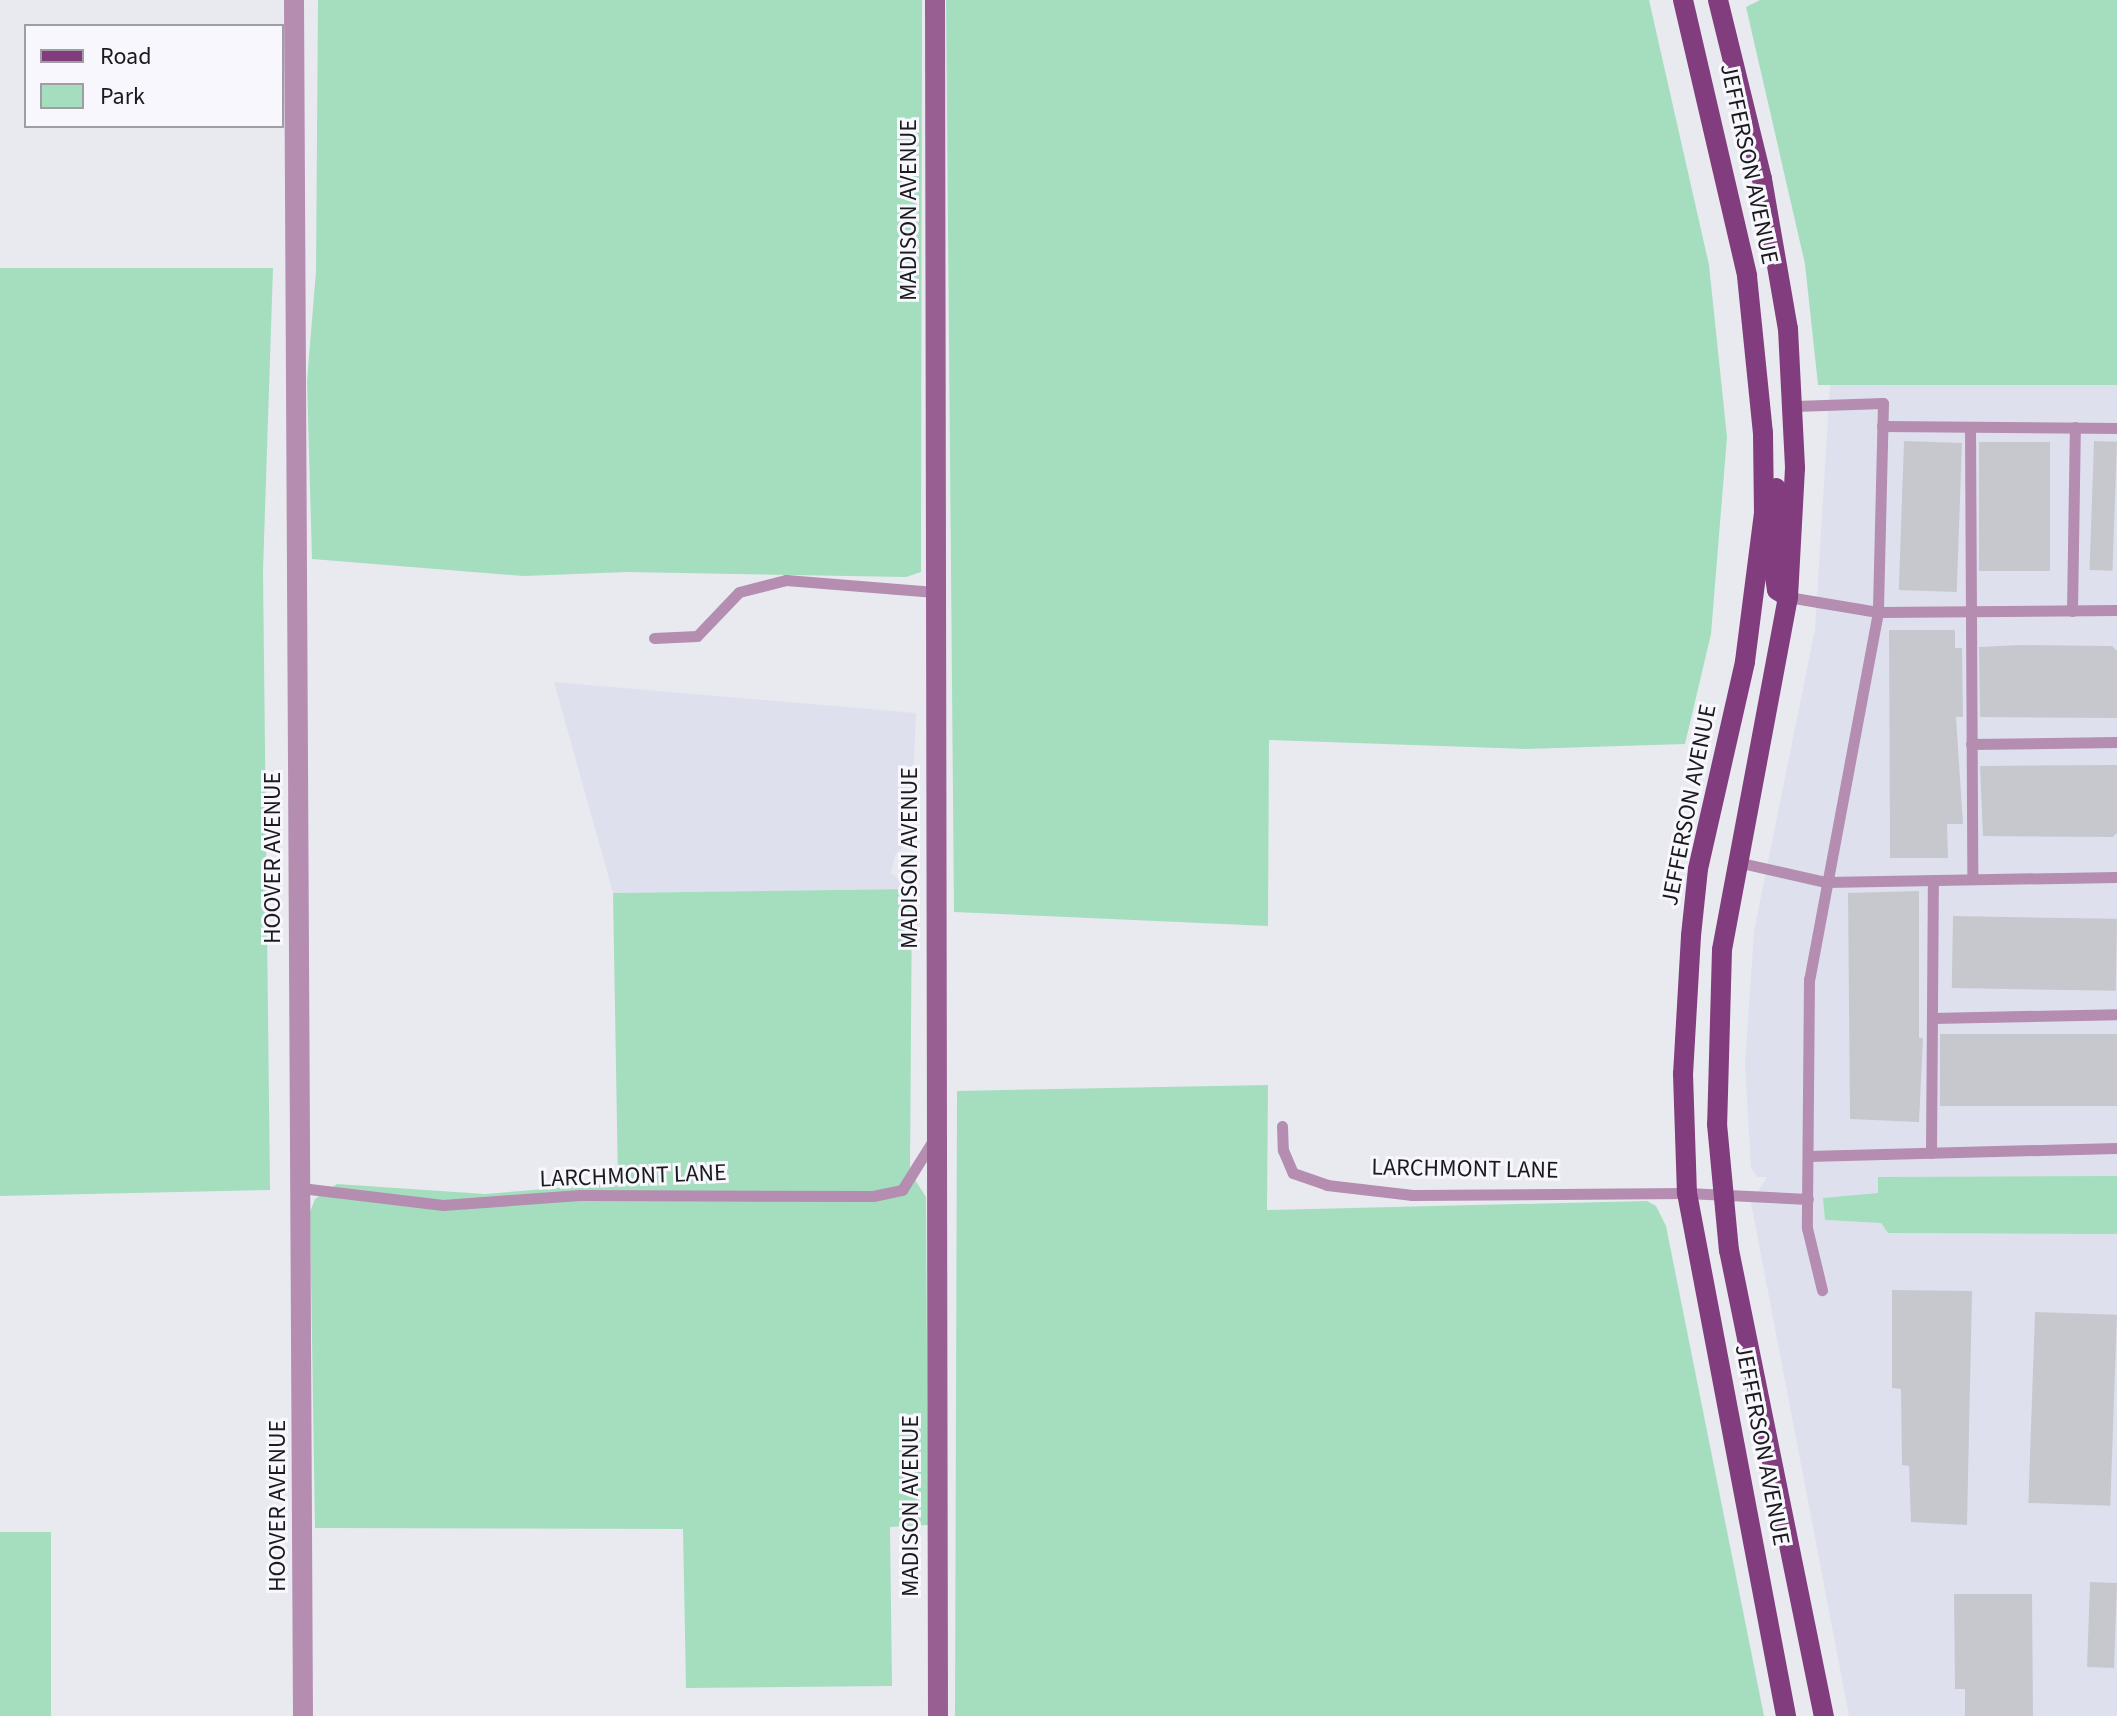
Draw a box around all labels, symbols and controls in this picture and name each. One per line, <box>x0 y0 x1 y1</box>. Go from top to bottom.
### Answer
legend <box>24 24 284 128</box>
text: Road <box>100 39 152 74</box>
street label: JEFFERSON AVENUE <box>1714 61 1784 267</box>
text: Park <box>100 79 145 114</box>
street label: MADISON AVENUE <box>895 119 923 301</box>
street label: JEFFERSON AVENUE <box>1655 702 1723 908</box>
street label: MADISON AVENUE <box>896 767 924 949</box>
street label: HOOVER AVENUE <box>259 772 287 944</box>
street label: LARCHMONT LANE <box>1371 1153 1559 1185</box>
street label: LARCHMONT LANE <box>539 1158 727 1194</box>
street label: JEFFERSON AVENUE <box>1728 1342 1796 1548</box>
street label: MADISON AVENUE <box>897 1415 925 1597</box>
street label: HOOVER AVENUE <box>264 1420 292 1592</box>

